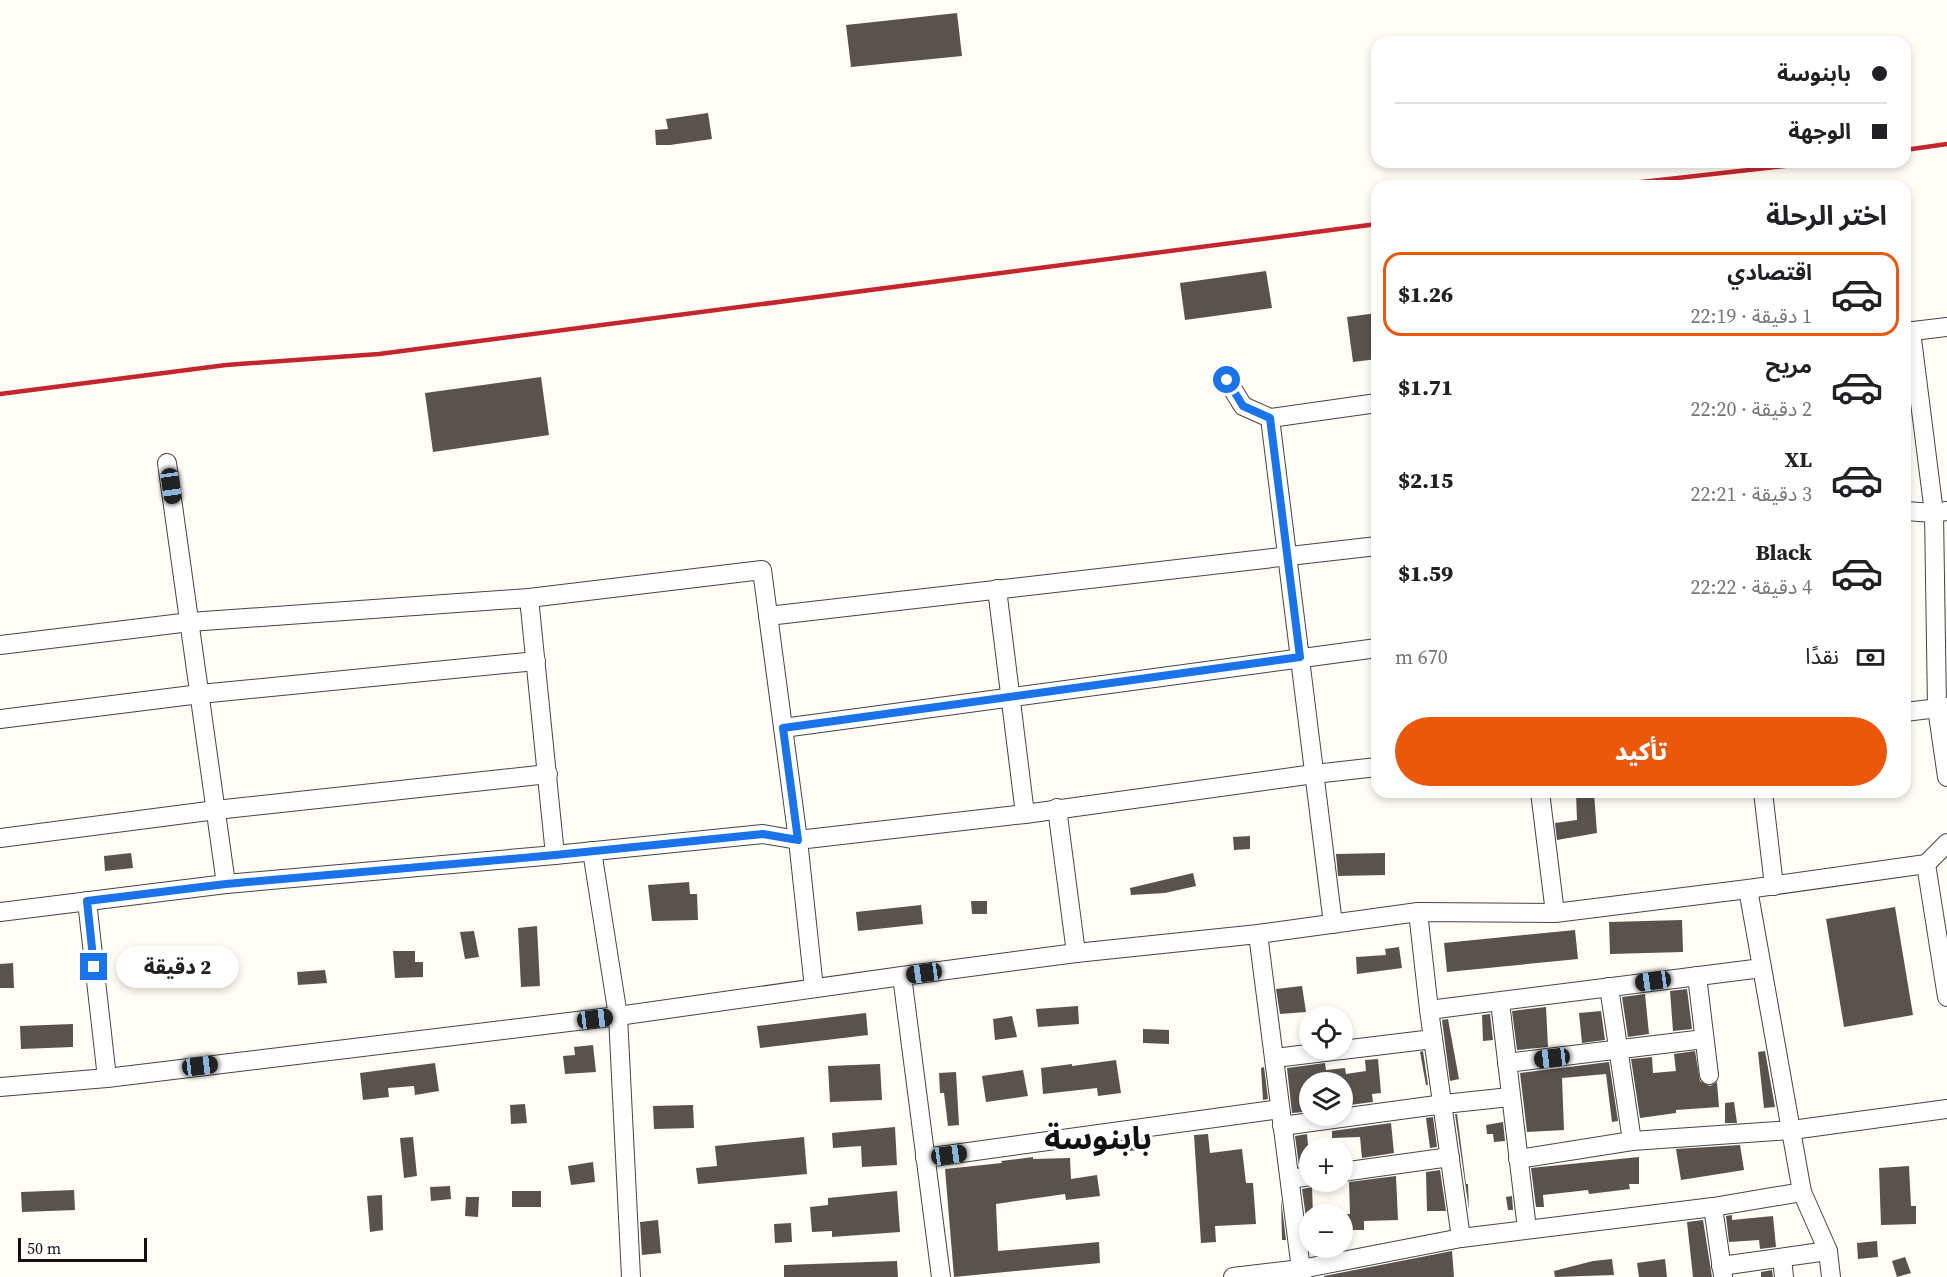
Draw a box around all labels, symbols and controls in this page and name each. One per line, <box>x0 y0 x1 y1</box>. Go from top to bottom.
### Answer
text: بابنوسة <box>1777 58 1851 88</box>
text: الوجهة <box>1788 116 1851 146</box>
text: اختر الرحلة <box>1766 197 1887 234</box>
text: اقتصادي <box>1727 257 1812 287</box>
icon: car <box>1830 267 1884 321</box>
text: $1.26 <box>1398 279 1453 309</box>
text: 1 دقيقة · 22:19 <box>1690 302 1812 330</box>
text: مريح <box>1766 350 1812 380</box>
icon: car <box>1830 360 1884 414</box>
route start <box>1213 366 1240 393</box>
text: $1.71 <box>1398 372 1453 402</box>
text: 2 دقيقة · 22:20 <box>1690 395 1812 423</box>
text: XL <box>1785 444 1812 474</box>
icon: car <box>1830 453 1884 507</box>
text: $2.15 <box>1398 465 1453 495</box>
car <box>160 467 182 505</box>
text: 3 دقيقة · 22:21 <box>1690 480 1812 508</box>
text: Black <box>1755 537 1812 567</box>
icon: car <box>1830 546 1884 600</box>
text: $1.59 <box>1398 558 1453 588</box>
text: 4 دقيقة · 22:22 <box>1690 573 1812 601</box>
text: نقدًا <box>1805 641 1839 671</box>
icon: cash <box>1854 641 1887 674</box>
text: 670 m <box>1395 643 1448 671</box>
button: تأكيد <box>1395 717 1887 786</box>
callout: 2 دقيقة <box>115 946 238 988</box>
route end <box>80 953 107 980</box>
text: 2 دقيقة <box>144 953 211 981</box>
car <box>905 962 943 984</box>
car <box>1634 970 1672 992</box>
map controls <box>1299 1006 1353 1258</box>
button: locate <box>1299 1006 1353 1060</box>
car <box>576 1008 614 1030</box>
car <box>1533 1047 1571 1069</box>
car <box>181 1055 219 1077</box>
button: layers <box>1299 1072 1353 1126</box>
district label: بابنوسة <box>1044 1116 1152 1160</box>
button: + <box>1299 1138 1353 1192</box>
car <box>930 1144 968 1166</box>
button: − <box>1299 1204 1353 1258</box>
scale bar <box>18 1235 147 1262</box>
text: 50 m <box>27 1237 61 1259</box>

